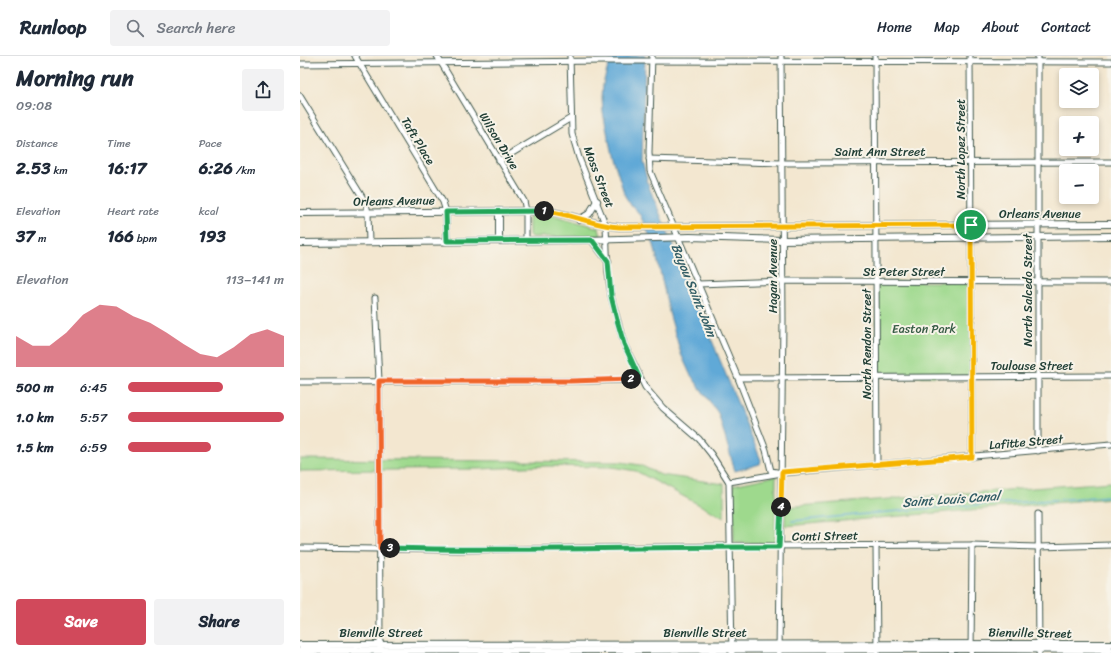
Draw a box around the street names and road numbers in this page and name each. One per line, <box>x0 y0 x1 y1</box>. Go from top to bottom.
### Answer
street label: North Lopez Street <box>950 99 972 199</box>
street label: Wilson Drive <box>473 108 525 174</box>
street label: Taft Place <box>395 113 441 170</box>
street label: Saint Ann Street <box>835 141 925 163</box>
street label: Moss Street <box>577 143 621 211</box>
street label: Orleans Avenue <box>353 189 435 213</box>
street label: Orleans Avenue <box>999 203 1081 225</box>
street label: North Salcedo Street <box>1017 232 1039 346</box>
street label: Hagan Avenue <box>762 239 784 313</box>
street label: St Peter Street <box>863 261 946 283</box>
street label: North Rendon Street <box>856 288 878 399</box>
street label: Toulouse Street <box>990 355 1074 377</box>
street label: Lafitte Street <box>988 428 1065 456</box>
street label: Conti Street <box>792 524 858 548</box>
street label: Bienville Street <box>988 621 1072 645</box>
street label: Bienville Street <box>339 622 423 644</box>
street label: Bienville Street <box>663 622 747 644</box>

